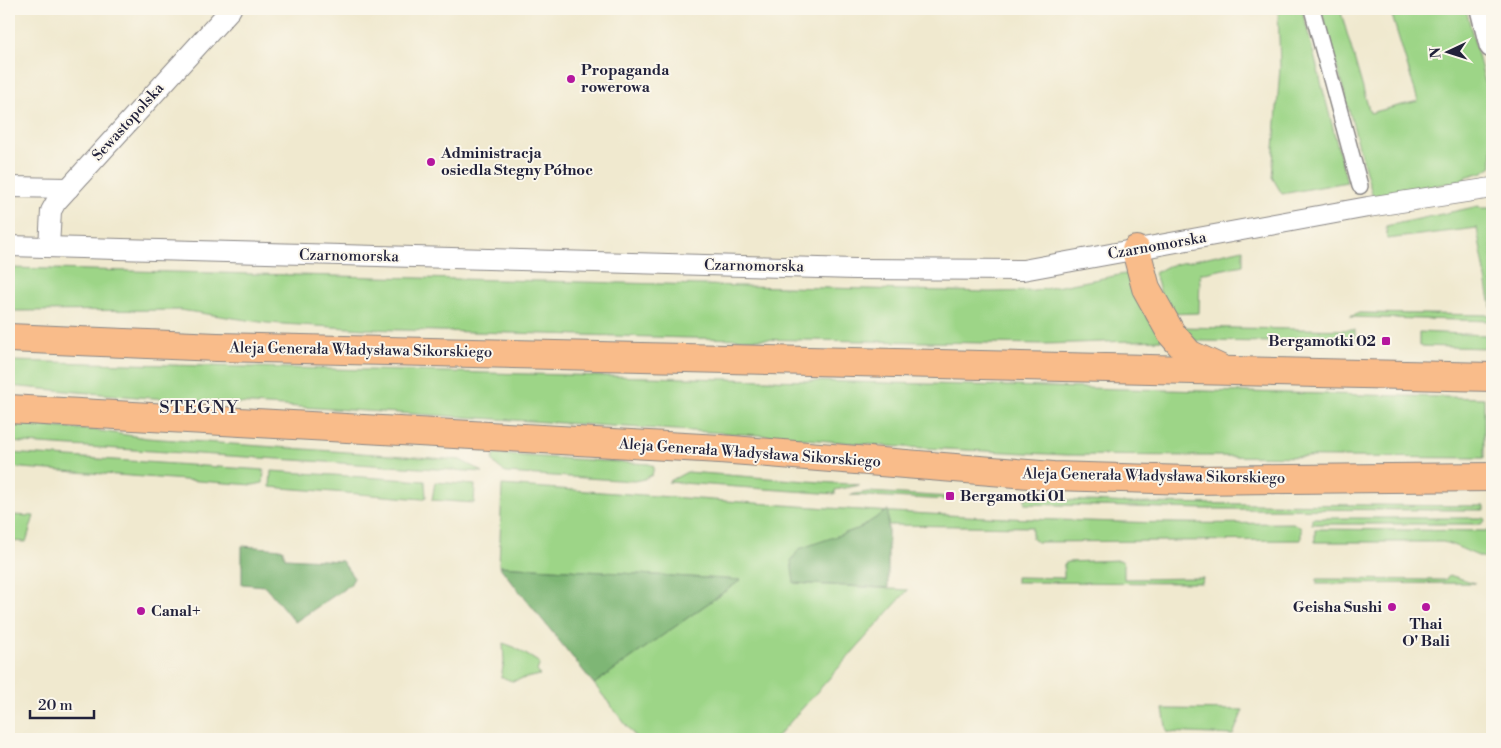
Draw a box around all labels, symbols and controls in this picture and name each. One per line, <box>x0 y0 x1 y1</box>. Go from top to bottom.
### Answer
north arrow <box>1424 28 1474 78</box>
text: N <box>1427 47 1445 59</box>
place label: Propaganda rowerowa <box>581 61 670 97</box>
marker: Propaganda rowerowa <box>565 73 577 85</box>
street label: Sewastopolska <box>88 79 168 165</box>
place label: Administracja osiedla Stegny Północ <box>440 144 593 180</box>
marker: Administracja osiedla Stegny Północ <box>425 156 437 168</box>
street label: Czarnomorska <box>1106 228 1208 264</box>
street label: Czarnomorska <box>299 246 399 266</box>
street label: Czarnomorska <box>704 256 804 276</box>
place label: Bergamotki 02 <box>1268 332 1376 351</box>
marker: Bergamotki 02 <box>1380 335 1392 347</box>
street label: Aleja Generała Władysława Sikorskiego <box>228 338 493 362</box>
district label: STEGNY <box>159 396 239 419</box>
street label: Aleja Generała Władysława Sikorskiego <box>617 434 882 472</box>
street label: Aleja Generała Władysława Sikorskiego <box>1021 464 1286 488</box>
place label: Bergamotki 01 <box>960 487 1066 506</box>
marker: Bergamotki 01 <box>944 490 956 502</box>
place label: Geisha Sushi <box>1293 598 1382 617</box>
marker: Geisha Sushi <box>1386 601 1398 613</box>
marker: Thai O' Bali <box>1420 601 1432 613</box>
place label: Canal+ <box>151 602 201 621</box>
marker: Canal+ <box>135 605 147 617</box>
place label: Thai O' Bali <box>1402 615 1450 651</box>
scale bar <box>30 688 94 720</box>
text: 20 m <box>38 696 73 715</box>

